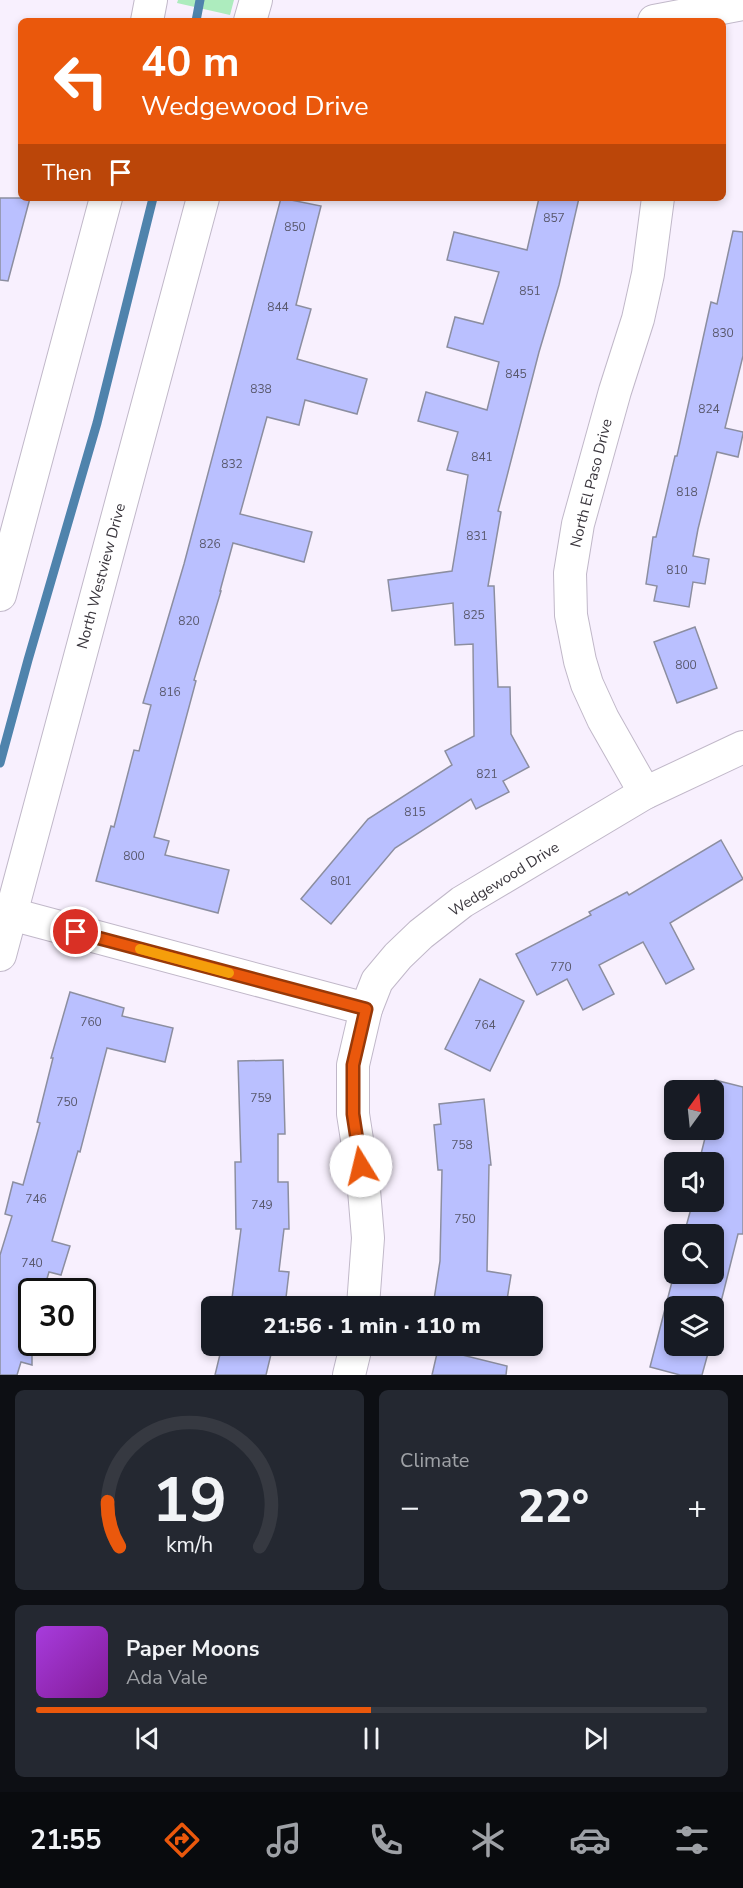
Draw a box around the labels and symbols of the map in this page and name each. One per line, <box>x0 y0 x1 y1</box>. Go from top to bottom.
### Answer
house number: 857 <box>543 210 565 226</box>
house number: 850 <box>284 219 306 235</box>
house number: 851 <box>519 283 541 299</box>
house number: 844 <box>267 299 289 315</box>
house number: 830 <box>712 325 734 341</box>
house number: 845 <box>505 366 527 382</box>
house number: 838 <box>250 381 272 397</box>
house number: 824 <box>698 401 720 417</box>
street label: North El Paso Drive <box>565 417 617 549</box>
house number: 841 <box>471 449 493 465</box>
house number: 832 <box>221 456 243 472</box>
house number: 818 <box>676 484 698 500</box>
street label: North Westview Drive <box>72 501 130 651</box>
house number: 831 <box>466 528 488 544</box>
house number: 826 <box>199 536 221 552</box>
house number: 810 <box>666 562 688 578</box>
house number: 825 <box>463 607 485 623</box>
house number: 820 <box>178 613 200 629</box>
house number: 800 <box>675 657 697 673</box>
house number: 816 <box>159 684 181 700</box>
house number: 821 <box>476 766 498 782</box>
house number: 815 <box>404 804 426 820</box>
street label: Wedgewood Drive <box>445 837 563 921</box>
house number: 800 <box>123 848 145 864</box>
house number: 801 <box>330 873 352 889</box>
pin <box>50 906 101 957</box>
house number: 770 <box>550 959 572 975</box>
house number: 760 <box>80 1014 102 1030</box>
house number: 764 <box>474 1017 496 1033</box>
north arrow <box>664 1080 724 1140</box>
house number: 759 <box>250 1090 272 1106</box>
house number: 750 <box>56 1094 78 1110</box>
position arrow <box>329 1134 393 1198</box>
house number: 758 <box>451 1137 473 1153</box>
house number: 746 <box>25 1191 47 1207</box>
house number: 749 <box>251 1197 273 1213</box>
house number: 750 <box>454 1211 476 1227</box>
house number: 740 <box>21 1255 43 1271</box>
speed limit sign: 30 <box>18 1278 96 1356</box>

